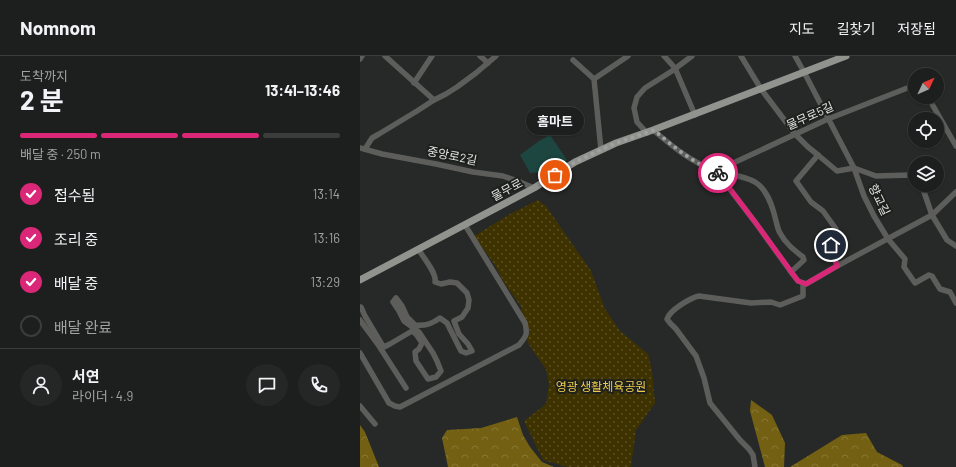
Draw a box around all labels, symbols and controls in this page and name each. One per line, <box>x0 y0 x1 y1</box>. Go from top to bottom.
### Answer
text: Nomnom <box>20 16 96 39</box>
text: 지도 <box>789 20 815 37</box>
text: 길찾기 <box>837 20 875 37</box>
text: 저장됨 <box>897 20 936 37</box>
text: 도착까지 <box>20 68 68 84</box>
north arrow <box>908 68 944 104</box>
map controls <box>908 68 944 192</box>
text: 13:41–13:46 <box>265 81 340 99</box>
text: 2 분 <box>20 84 64 115</box>
street label: 물무로5길 <box>784 98 835 132</box>
callout: 홈마트 <box>526 107 584 135</box>
button: locate <box>908 112 944 148</box>
text: 홈마트 <box>537 113 573 129</box>
street label: 중앙로2길 <box>426 143 478 167</box>
text: 배달 중 · 250 m <box>20 146 101 162</box>
courier <box>698 153 738 193</box>
button: layers <box>908 156 944 192</box>
pin <box>538 158 572 192</box>
icon: bike <box>707 162 729 184</box>
icon: bag <box>544 164 566 186</box>
street label: 물무로 <box>489 175 524 203</box>
street label: 향교길 <box>866 182 893 218</box>
icon: check <box>20 183 42 205</box>
text: 접수됨 <box>54 186 95 204</box>
text: 13:14 <box>313 186 340 202</box>
icon: check <box>20 227 42 249</box>
pin <box>814 228 848 262</box>
text: 조리 중 <box>54 230 98 248</box>
text: 13:16 <box>313 230 340 246</box>
icon: home <box>820 234 842 256</box>
icon: check <box>20 271 42 293</box>
text: 배달 중 <box>54 274 98 292</box>
text: 13:29 <box>311 274 340 290</box>
text: 배달 완료 <box>54 318 112 336</box>
button: person <box>20 364 62 406</box>
button: chat <box>246 364 288 406</box>
button: phone <box>298 364 340 406</box>
text: 서연 <box>72 367 100 385</box>
park label: 영광 생활체육공원 <box>556 379 646 393</box>
text: 라이더 · 4.9 <box>72 388 133 404</box>

